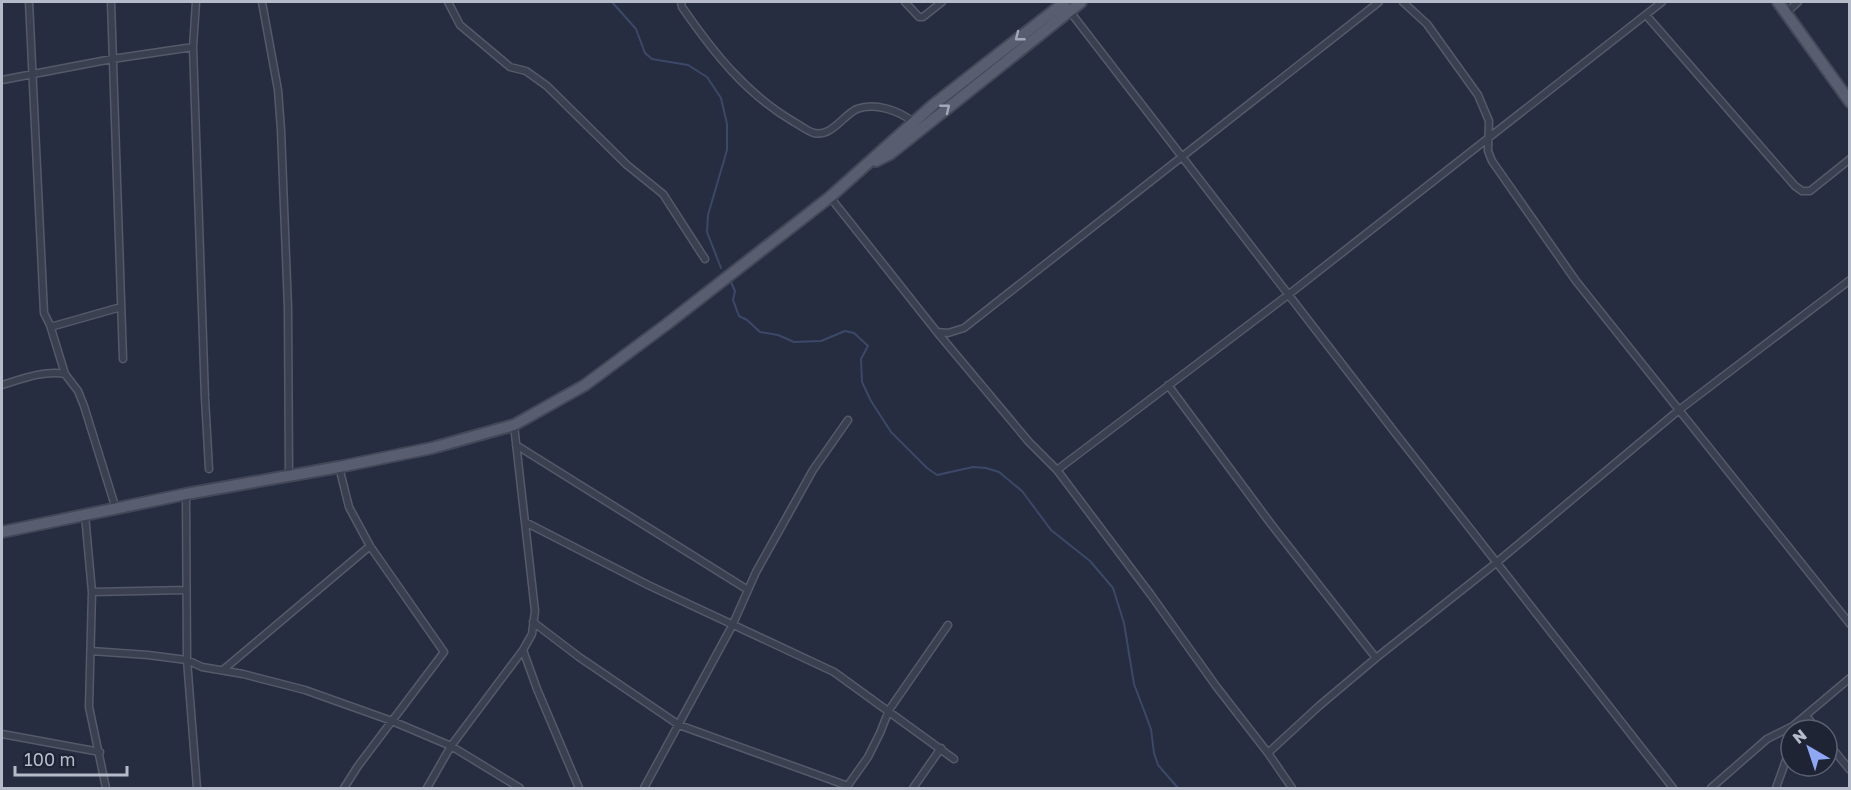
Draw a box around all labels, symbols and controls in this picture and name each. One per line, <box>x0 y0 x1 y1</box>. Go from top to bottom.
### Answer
one-way arrow <box>1014 30 1025 41</box>
one-way arrow <box>939 105 950 116</box>
north arrow <box>1779 718 1839 778</box>
text: N <box>1789 725 1811 748</box>
scale bar <box>15 739 128 777</box>
text: 100 m <box>24 748 75 770</box>

